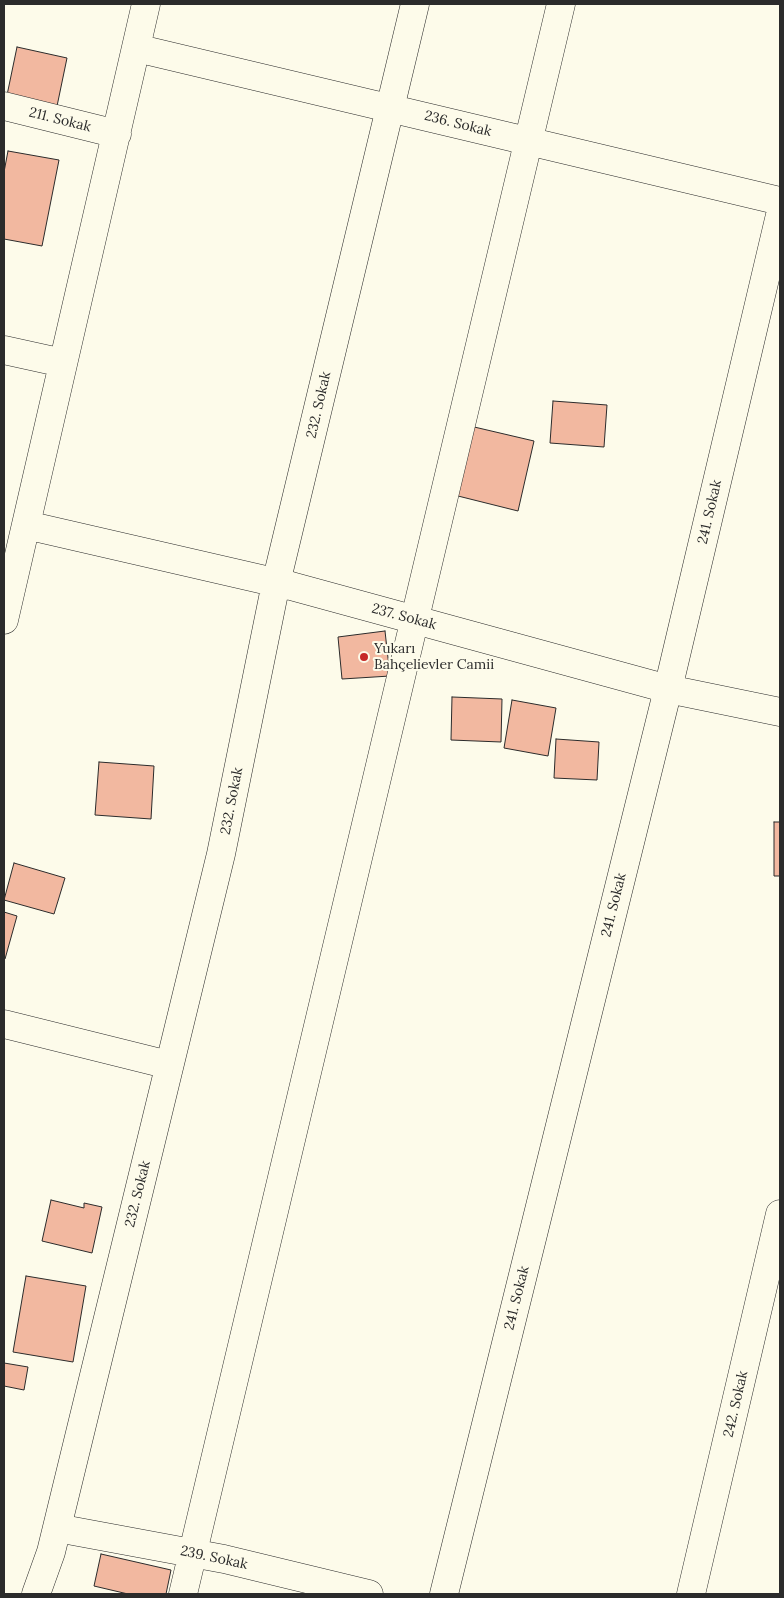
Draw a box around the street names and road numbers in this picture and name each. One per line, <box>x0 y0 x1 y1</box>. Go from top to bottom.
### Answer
street label: 211. Sokak <box>27 104 93 136</box>
street label: 236. Sokak <box>423 108 493 140</box>
street label: 232. Sokak <box>303 370 335 440</box>
street label: 241. Sokak <box>694 478 726 546</box>
street label: 237. Sokak <box>370 600 438 634</box>
street label: 232. Sokak <box>217 766 247 836</box>
street label: 241. Sokak <box>598 871 630 939</box>
street label: 232. Sokak <box>122 1159 154 1229</box>
street label: 241. Sokak <box>501 1264 533 1332</box>
street label: 242. Sokak <box>720 1369 752 1439</box>
street label: 239. Sokak <box>179 1543 249 1573</box>

